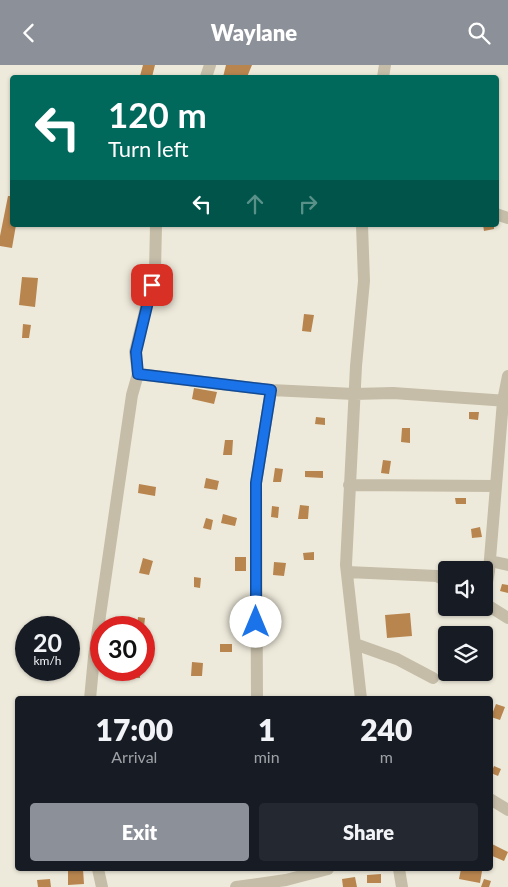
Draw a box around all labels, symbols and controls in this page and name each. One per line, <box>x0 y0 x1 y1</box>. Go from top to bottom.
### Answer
icon: back <box>15 19 43 47</box>
text: Waylane <box>211 19 297 46</box>
icon: search <box>465 19 493 47</box>
text: 120 m <box>108 93 207 135</box>
icon: left <box>25 95 90 160</box>
text: Turn left <box>108 135 189 162</box>
icon: left <box>188 190 216 218</box>
icon: ahead <box>241 190 269 218</box>
icon: right <box>294 190 322 218</box>
pin <box>131 264 173 306</box>
icon: arrive <box>138 271 166 299</box>
map controls <box>438 561 493 681</box>
button: sound <box>438 561 493 616</box>
position arrow <box>229 595 281 647</box>
speed limit sign: 30 <box>90 616 155 681</box>
button: layers <box>438 626 493 681</box>
text: 20 <box>33 627 62 657</box>
text: km/h <box>33 653 62 668</box>
text: 17:00 <box>96 711 173 747</box>
text: 1 <box>258 711 275 747</box>
text: 240 <box>360 711 412 747</box>
text: Arrival <box>111 747 157 766</box>
text: min <box>254 747 280 766</box>
text: m <box>380 747 393 766</box>
button: Exit <box>30 803 249 861</box>
button: Share <box>259 803 478 861</box>

